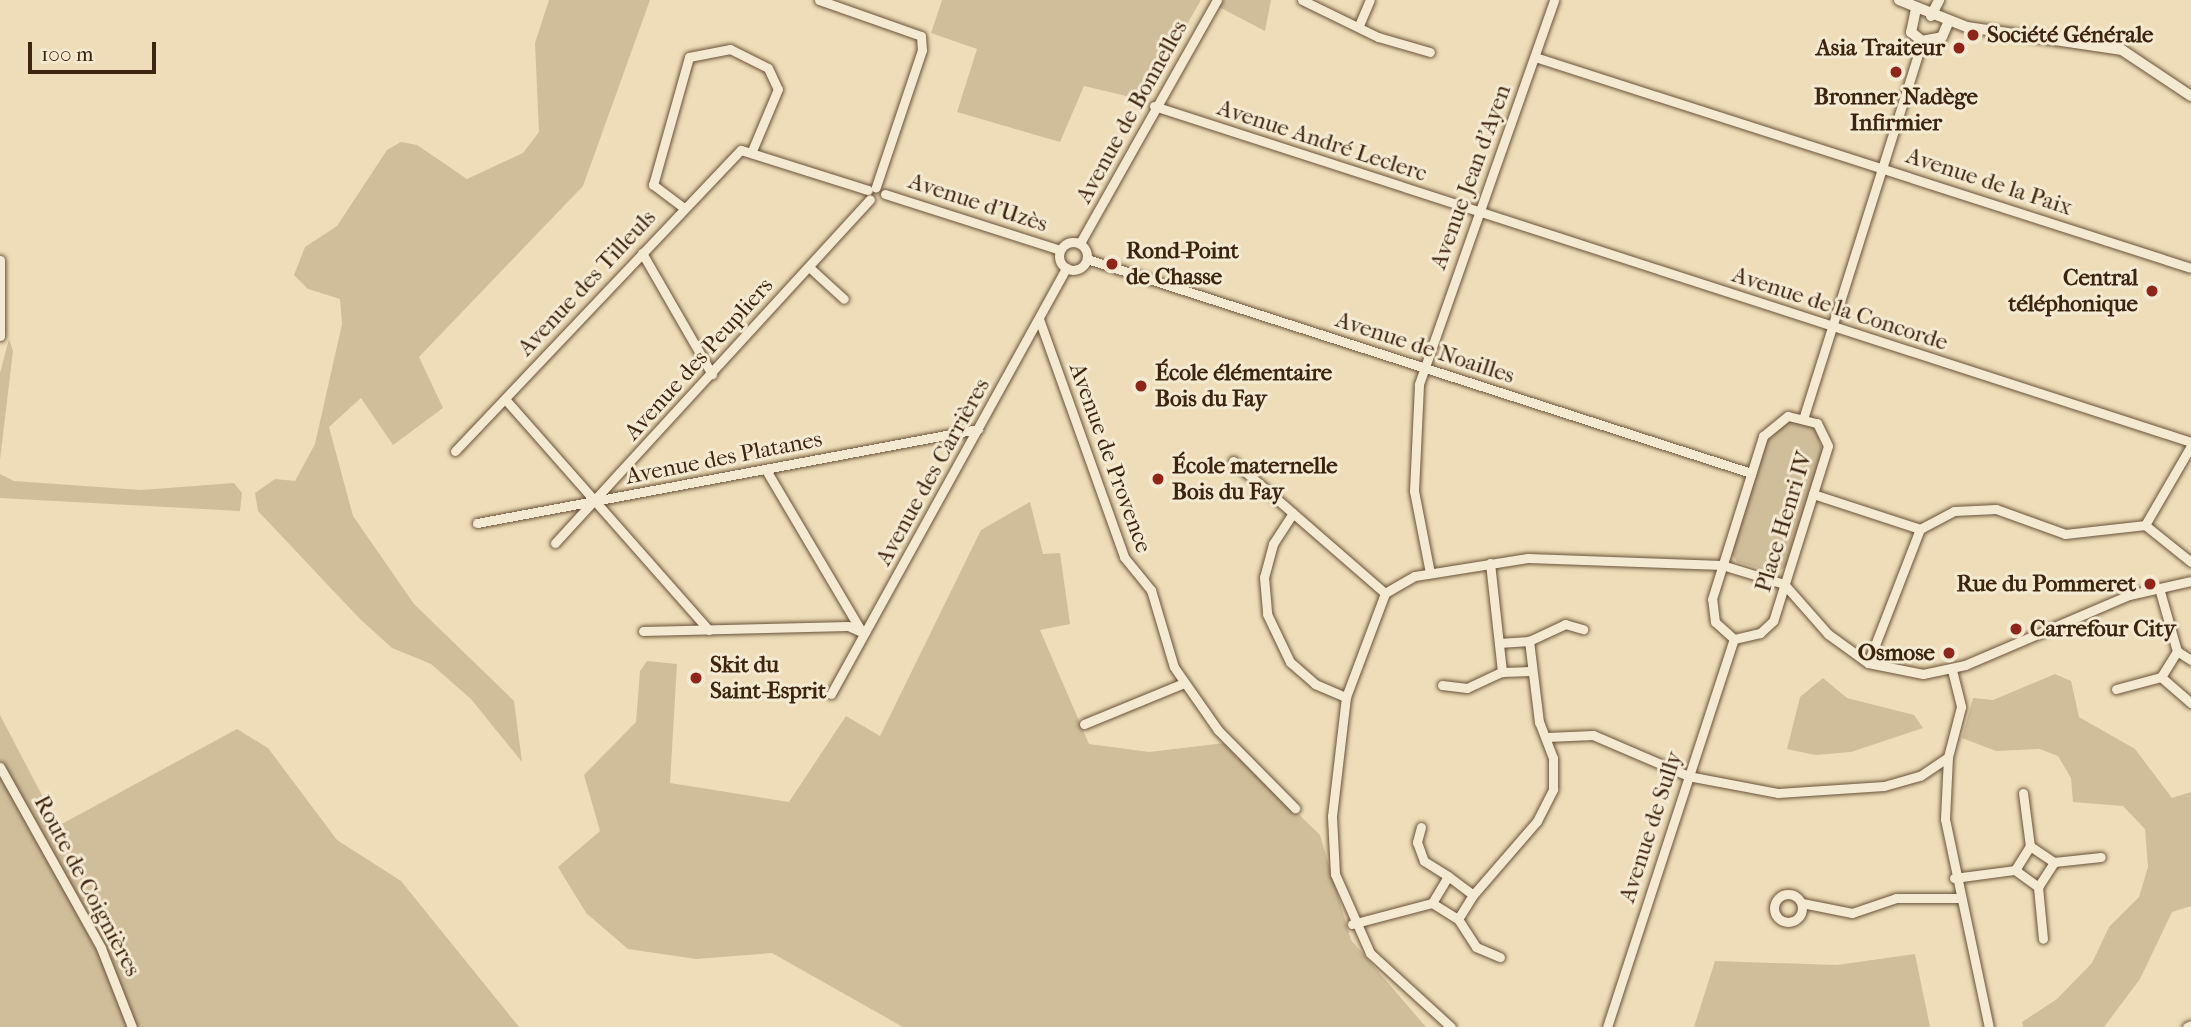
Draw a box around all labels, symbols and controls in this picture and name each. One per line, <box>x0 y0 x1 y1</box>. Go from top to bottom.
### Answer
street label: Avenue de Bonnelles <box>1070 16 1194 208</box>
place label: Société Générale <box>1987 21 2153 49</box>
marker: Société Générale <box>1965 27 1981 43</box>
scale bar <box>32 28 159 72</box>
place label: Asia Traiteur <box>1816 34 1945 62</box>
marker: Asia Traiteur <box>1951 40 1967 56</box>
text: 100 m <box>41 42 94 66</box>
marker: Bronner Nadège Infirmier <box>1888 64 1904 80</box>
street label: Avenue Jean d'Ayen <box>1425 81 1517 273</box>
place label: Bronner Nadège Infirmier <box>1814 83 1978 137</box>
street label: Avenue André Leclerc <box>1214 94 1430 188</box>
street label: Avenue de la Paix <box>1902 142 2076 222</box>
street label: Avenue d'Uzès <box>905 168 1051 238</box>
street label: Avenue des Tilleuls <box>512 204 662 362</box>
place label: Rond-Point de Chasse <box>1126 237 1239 291</box>
marker: Rond-Point de Chasse <box>1104 256 1120 272</box>
street label: Avenue de la Concorde <box>1729 261 1951 357</box>
place label: Central téléphonique <box>2008 264 2138 318</box>
street label: Avenue des Peupliers <box>619 272 779 446</box>
marker: Central téléphonique <box>2144 283 2160 299</box>
street label: Avenue de Noailles <box>1332 306 1518 390</box>
street label: Avenue de Provence <box>1063 359 1157 557</box>
place label: École élémentaire Bois du Fay <box>1155 359 1332 413</box>
street label: Avenue des Carrières <box>870 374 996 570</box>
marker: École élémentaire Bois du Fay <box>1133 378 1149 394</box>
street label: Avenue des Platanes <box>624 425 824 491</box>
street label: Place Henri IV <box>1750 448 1818 596</box>
place label: École maternelle Bois du Fay <box>1172 452 1338 506</box>
marker: École maternelle Bois du Fay <box>1150 471 1166 487</box>
place label: Rue du Pommeret <box>1956 570 2136 598</box>
marker: Rue du Pommeret <box>2142 576 2158 592</box>
place label: Carrefour City <box>2030 615 2176 643</box>
marker: Carrefour City <box>2008 621 2024 637</box>
place label: Osmose <box>1858 639 1935 667</box>
marker: Osmose <box>1941 645 1957 661</box>
place label: Skit du Saint-Esprit <box>710 651 826 705</box>
marker: Skit du Saint-Esprit <box>688 670 704 686</box>
street label: Avenue de Sully <box>1614 748 1688 906</box>
street label: Route de Coignières <box>28 791 146 981</box>

